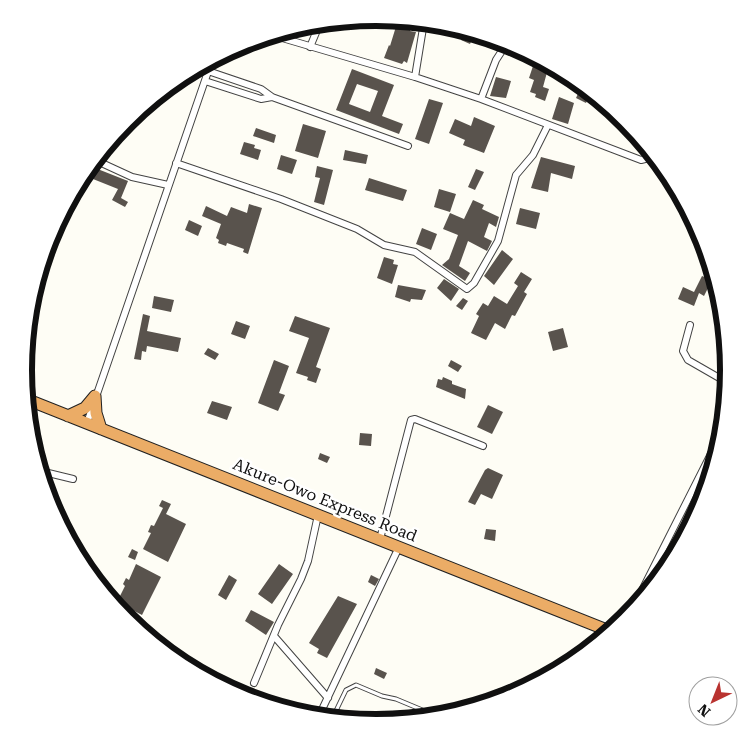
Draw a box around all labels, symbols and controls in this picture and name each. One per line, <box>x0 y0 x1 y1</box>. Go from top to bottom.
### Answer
street label: Akure-Owo Express Road <box>230 454 420 546</box>
north arrow <box>688 676 738 726</box>
text: N <box>695 701 714 720</box>

